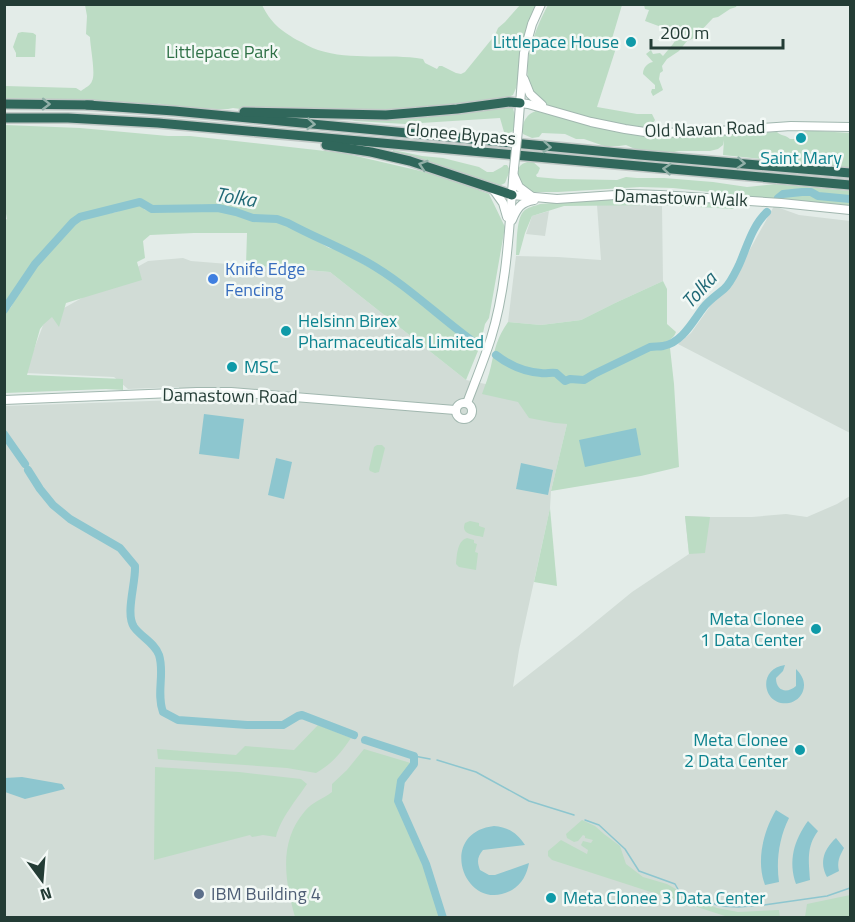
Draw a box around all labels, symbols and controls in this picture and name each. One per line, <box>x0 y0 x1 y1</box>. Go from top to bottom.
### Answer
scale bar <box>651 12 783 50</box>
text: 200 m <box>660 19 709 46</box>
place label: Littlepace House <box>493 28 619 55</box>
marker: Littlepace House <box>624 35 638 49</box>
park label: Littlepace Park <box>166 38 278 65</box>
one-way arrow <box>41 98 50 111</box>
street label: Old Navan Road <box>644 113 766 144</box>
street label: Clonee Bypass <box>405 115 517 152</box>
one-way arrow <box>306 117 315 130</box>
marker: Saint Mary <box>794 131 808 145</box>
one-way arrow <box>542 140 551 153</box>
place label: Saint Mary <box>760 144 842 171</box>
one-way arrow <box>736 156 745 169</box>
one-way arrow <box>418 160 429 173</box>
one-way arrow <box>662 163 671 176</box>
water label: Tolka <box>214 178 260 215</box>
street label: Damastown Walk <box>614 182 749 213</box>
place label: Knife Edge Fencing <box>225 255 305 303</box>
water label: Tolka <box>674 263 724 315</box>
marker: Knife Edge Fencing <box>206 272 220 286</box>
place label: Helsinn Birex Pharmaceuticals Limited <box>298 307 484 355</box>
marker: Helsinn Birex Pharmaceuticals Limited <box>279 324 293 338</box>
place label: MSC <box>244 353 279 380</box>
marker: MSC <box>225 360 239 374</box>
street label: Damastown Road <box>162 381 298 410</box>
place label: Meta Clonee 1 Data Center <box>700 605 804 653</box>
marker: Meta Clonee 1 Data Center <box>809 622 823 636</box>
place label: Meta Clonee 2 Data Center <box>684 726 788 774</box>
marker: Meta Clonee 2 Data Center <box>793 743 807 757</box>
north arrow <box>12 850 72 910</box>
place label: IBM Building 4 <box>211 880 321 907</box>
text: N <box>37 881 55 907</box>
place label: Meta Clonee 3 Data Center <box>563 884 766 911</box>
marker: IBM Building 4 <box>192 887 206 901</box>
marker: Meta Clonee 3 Data Center <box>544 891 558 905</box>

